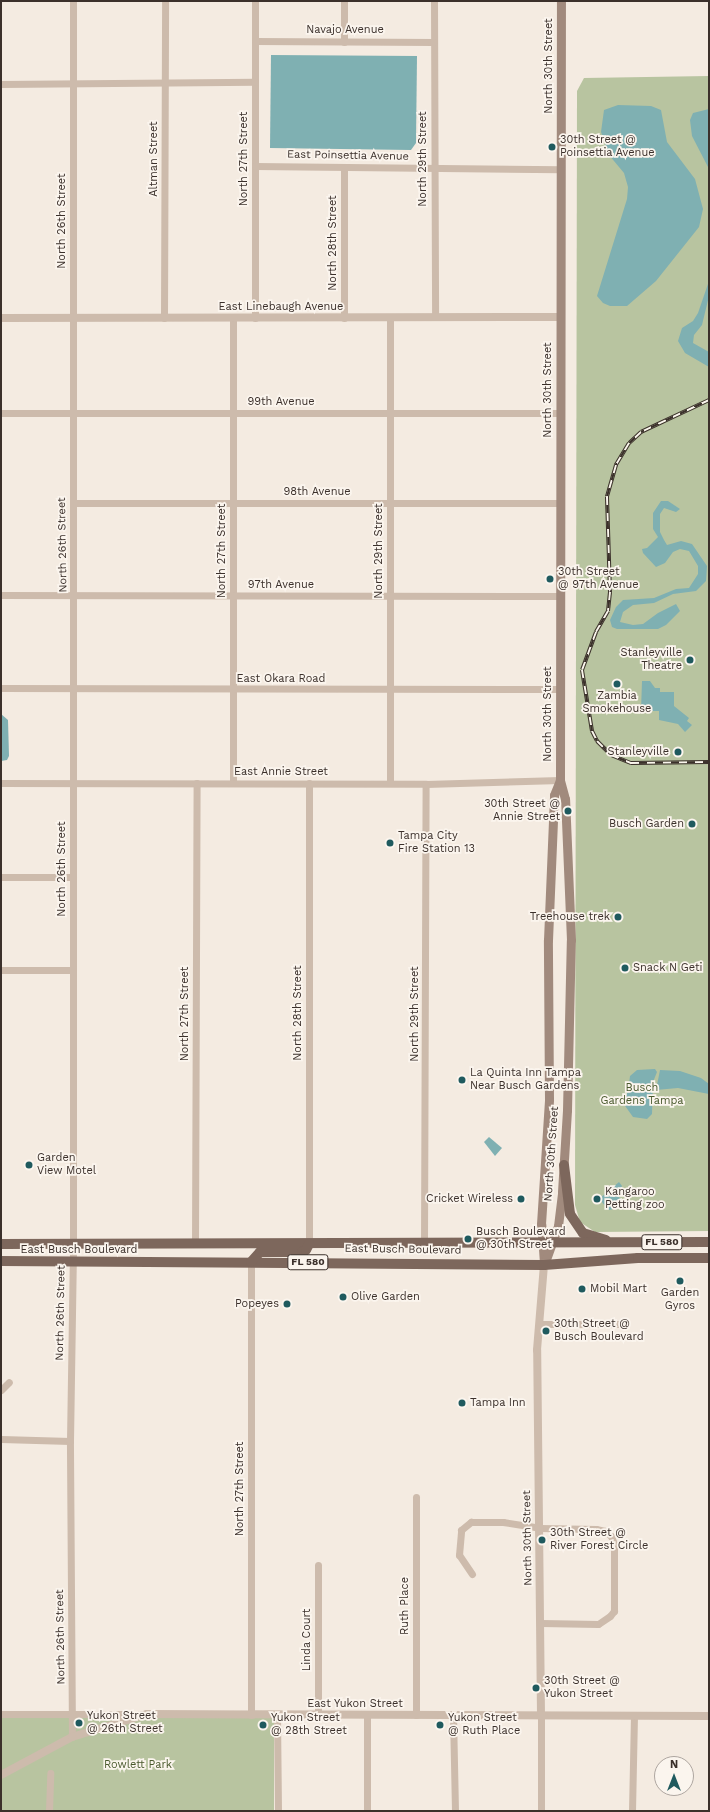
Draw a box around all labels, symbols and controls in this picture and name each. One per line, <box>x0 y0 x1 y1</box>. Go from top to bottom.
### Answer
street label: North 30th Street <box>542 18 556 114</box>
street label: Navajo Avenue <box>306 23 384 37</box>
street label: North 29th Street <box>416 111 430 207</box>
street label: North 27th Street <box>237 112 251 206</box>
street label: Altman Street <box>147 121 161 197</box>
place label: 30th Street @ Poinsettia Avenue <box>560 134 655 160</box>
marker: 30th Street @ Poinsettia Avenue <box>547 142 557 152</box>
street label: East Poinsettia Avenue <box>287 148 409 164</box>
street label: North 26th Street <box>55 173 69 269</box>
street label: North 28th Street <box>326 195 340 291</box>
street label: East Linebaugh Avenue <box>218 300 344 314</box>
street label: North 30th Street <box>541 342 555 438</box>
street label: 99th Avenue <box>247 395 315 409</box>
street label: 98th Avenue <box>283 485 351 499</box>
street label: North 26th Street <box>56 497 70 593</box>
street label: North 29th Street <box>372 503 386 599</box>
street label: North 27th Street <box>215 504 229 598</box>
place label: 30th Street @ 97th Avenue <box>558 566 639 592</box>
marker: 30th Street @ 97th Avenue <box>545 574 555 584</box>
street label: 97th Avenue <box>248 578 314 592</box>
place label: Stanleyville Theatre <box>620 647 682 673</box>
marker: Stanleyville Theatre <box>685 655 695 665</box>
street label: North 30th Street <box>541 666 555 762</box>
street label: East Okara Road <box>236 672 326 686</box>
marker: Zambia Smokehouse <box>612 679 622 689</box>
place label: Zambia Smokehouse <box>583 690 651 716</box>
place label: Stanleyville <box>607 745 669 759</box>
marker: Stanleyville <box>672 746 684 758</box>
street label: East Annie Street <box>234 765 328 779</box>
place label: 30th Street @ Annie Street <box>484 798 560 824</box>
marker: 30th Street @ Annie Street <box>563 806 573 816</box>
place label: Busch Garden <box>609 817 684 831</box>
marker: Busch Garden <box>687 819 697 829</box>
street label: North 26th Street <box>55 821 69 917</box>
place label: Tampa City Fire Station 13 <box>398 830 475 856</box>
marker: Tampa City Fire Station 13 <box>385 838 395 848</box>
place label: Treehouse trek <box>530 910 610 924</box>
marker: Treehouse trek <box>613 912 623 922</box>
place label: Snack N Geti <box>633 961 703 975</box>
marker: Snack N Geti <box>620 963 630 973</box>
street label: North 28th Street <box>291 965 305 1061</box>
street label: North 29th Street <box>408 966 422 1062</box>
street label: North 27th Street <box>178 967 192 1061</box>
place label: La Quinta Inn Tampa Near Busch Gardens <box>470 1067 582 1093</box>
marker: La Quinta Inn Tampa Near Busch Gardens <box>457 1075 467 1085</box>
park label: Busch Gardens Tampa <box>600 1082 684 1108</box>
street label: North 30th Street <box>542 1106 562 1202</box>
place label: Garden View Motel <box>37 1152 96 1178</box>
marker: Garden View Motel <box>24 1160 34 1170</box>
place label: Kangaroo Petting zoo <box>605 1186 665 1212</box>
place label: Cricket Wireless <box>426 1192 513 1206</box>
marker: Cricket Wireless <box>516 1194 526 1204</box>
marker: Kangaroo Petting zoo <box>592 1194 602 1204</box>
place label: Busch Boulevard @ 30th Street <box>476 1226 566 1252</box>
marker: Busch Boulevard @ 30th Street <box>463 1234 473 1244</box>
road number: FL 580 <box>641 1234 683 1250</box>
street label: East Busch Boulevard <box>344 1242 462 1258</box>
street label: East Busch Boulevard <box>20 1243 138 1257</box>
road number: FL 580 <box>287 1254 329 1270</box>
street label: North 26th Street <box>54 1265 68 1361</box>
marker: Garden Gyros <box>675 1276 685 1286</box>
place label: Mobil Mart <box>590 1282 647 1296</box>
marker: Mobil Mart <box>577 1284 587 1294</box>
place label: Garden Gyros <box>661 1287 699 1313</box>
place label: Olive Garden <box>351 1290 420 1304</box>
marker: Olive Garden <box>338 1292 348 1302</box>
place label: Popeyes <box>235 1297 279 1311</box>
marker: Popeyes <box>282 1299 292 1309</box>
place label: 30th Street @ Busch Boulevard <box>554 1318 644 1344</box>
marker: 30th Street @ Busch Boulevard <box>541 1326 551 1336</box>
place label: Tampa Inn <box>470 1396 526 1410</box>
marker: Tampa Inn <box>457 1398 467 1408</box>
street label: North 27th Street <box>233 1442 247 1536</box>
street label: North 30th Street <box>521 1490 535 1586</box>
place label: 30th Street @ River Forest Circle <box>550 1527 649 1553</box>
marker: 30th Street @ River Forest Circle <box>537 1535 547 1545</box>
street label: Ruth Place <box>398 1577 412 1635</box>
street label: North 26th Street <box>54 1589 68 1685</box>
street label: Linda Court <box>300 1609 314 1671</box>
place label: 30th Street @ Yukon Street <box>544 1675 620 1701</box>
marker: 30th Street @ Yukon Street <box>531 1683 541 1693</box>
street label: East Yukon Street <box>307 1697 403 1711</box>
place label: Yukon Street @ 26th Street <box>87 1710 163 1736</box>
place label: Yukon Street @ 28th Street <box>271 1712 347 1738</box>
place label: Yukon Street @ Ruth Place <box>448 1712 520 1738</box>
marker: Yukon Street @ 26th Street <box>74 1718 84 1728</box>
marker: Yukon Street @ 28th Street <box>258 1720 268 1730</box>
marker: Yukon Street @ Ruth Place <box>435 1720 445 1730</box>
north arrow <box>654 1756 694 1796</box>
park label: Rowlett Park <box>104 1758 172 1772</box>
text: N <box>670 1758 678 1771</box>

